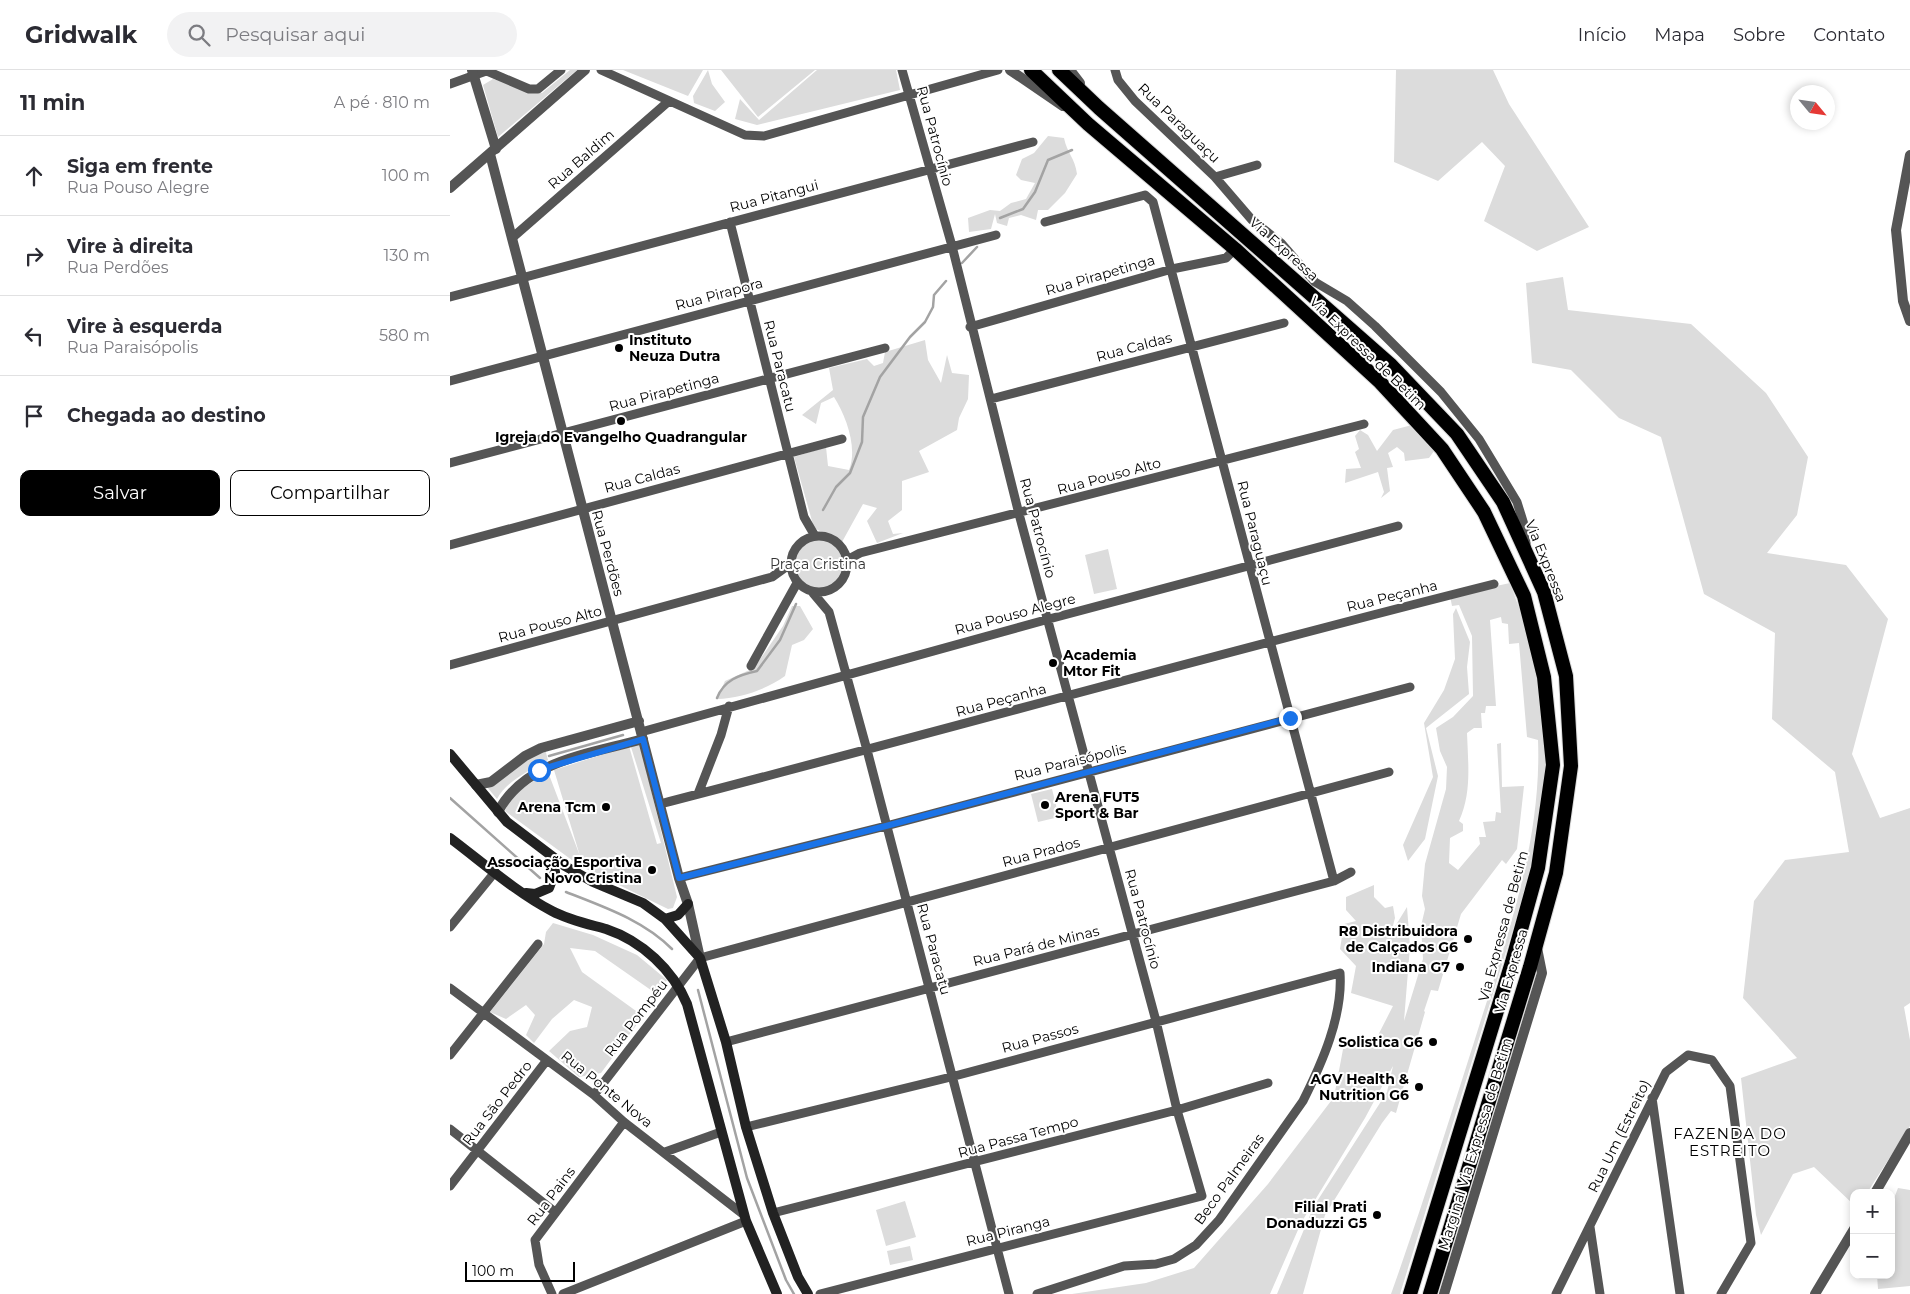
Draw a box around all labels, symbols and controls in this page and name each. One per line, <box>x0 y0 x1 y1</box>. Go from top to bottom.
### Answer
search box <box>167 12 517 57</box>
text: Gridwalk <box>25 20 137 49</box>
icon: search <box>185 21 213 49</box>
text: Pesquisar aqui <box>225 23 365 46</box>
text: Início <box>1578 24 1626 46</box>
text: Mapa <box>1654 24 1705 46</box>
text: Sobre <box>1733 24 1785 46</box>
text: Contato <box>1813 24 1885 46</box>
street label: Rua Paraguaçu <box>1134 79 1224 167</box>
street label: Rua Patrocínio <box>913 84 957 188</box>
north arrow <box>1790 85 1835 130</box>
text: 11 min <box>20 90 85 115</box>
text: A pé · 810 m <box>334 93 430 112</box>
street label: Rua Baldim <box>544 125 618 193</box>
text: Siga em frente <box>67 155 213 178</box>
icon: ahead <box>20 162 48 190</box>
text: 100 m <box>382 166 430 185</box>
street label: Rua Pitangui <box>728 176 820 216</box>
text: Rua Pouso Alegre <box>67 178 209 197</box>
street label: Via Expressa <box>1246 213 1322 285</box>
text: Vire à direita <box>67 235 194 258</box>
icon: right <box>20 242 48 270</box>
text: 130 m <box>383 246 430 265</box>
street label: Rua Pirapetinga <box>1043 251 1157 299</box>
text: Rua Perdões <box>67 258 168 277</box>
street label: Rua Pirapora <box>673 274 765 314</box>
street label: Via Expressa de Betim <box>1306 292 1430 414</box>
text: Vire à esquerda <box>67 315 222 338</box>
street label: Rua Paracatu <box>760 318 800 414</box>
icon: left <box>20 322 48 350</box>
text: 580 m <box>379 326 430 345</box>
street label: Rua Caldas <box>1094 328 1174 366</box>
place label: Instituto Neuza Dutra <box>629 331 720 365</box>
text: Rua Paraisópolis <box>67 338 198 357</box>
marker: Instituto Neuza Dutra <box>613 342 625 354</box>
street label: Rua Pirapetinga <box>607 369 721 415</box>
icon: arrive <box>20 402 48 430</box>
text: Chegada ao destino <box>67 404 266 427</box>
marker: Igreja do Evangelho Quadrangular <box>615 415 627 427</box>
place label: Igreja do Evangelho Quadrangular <box>495 428 747 446</box>
street label: Rua Pouso Alto <box>1055 453 1163 498</box>
street label: Rua Caldas <box>602 459 682 497</box>
button: Salvar <box>20 470 220 516</box>
button: Compartilhar <box>230 470 430 516</box>
street label: Rua Patrocínio <box>1016 476 1060 580</box>
street label: Rua Paraguaçu <box>1233 479 1277 587</box>
street label: Rua Perdões <box>588 508 628 598</box>
street label: Via Expressa <box>1521 517 1571 605</box>
park label: Praça Cristina <box>770 555 866 573</box>
street label: Rua Peçanha <box>1345 576 1439 616</box>
street label: Rua Pouso Alegre <box>953 589 1077 639</box>
street label: Rua Pouso Alto <box>496 601 604 646</box>
place label: Academia Mtor Fit <box>1062 646 1137 680</box>
marker: Academia Mtor Fit <box>1047 657 1059 669</box>
street label: Rua Peçanha <box>954 679 1048 721</box>
route end <box>1279 707 1302 730</box>
street label: Rua Paraisópolis <box>1012 739 1128 785</box>
route start <box>528 759 551 782</box>
place label: Arena FUT5 Sport & Bar <box>1054 788 1139 822</box>
place label: Arena Tcm <box>516 798 596 816</box>
marker: Arena FUT5 Sport & Bar <box>1039 799 1051 811</box>
marker: Arena Tcm <box>600 801 612 813</box>
street label: Rua Prados <box>1000 833 1082 871</box>
street label: Via Expressa de Betim <box>1475 849 1531 1003</box>
place label: Associação Esportiva Novo Cristina <box>486 853 642 887</box>
marker: Associação Esportiva Novo Cristina <box>646 864 658 876</box>
street label: Rua Patrocínio <box>1121 867 1165 971</box>
street label: Rua Paracatu <box>913 901 955 997</box>
street label: Rua Pará de Minas <box>971 922 1101 970</box>
place label: R8 Distribuidora de Calçados G6 <box>1339 922 1458 956</box>
street label: Via Expressa <box>1491 927 1531 1015</box>
marker: R8 Distribuidora de Calçados G6 <box>1462 933 1474 945</box>
place label: Indiana G7 <box>1371 958 1450 976</box>
marker: Indiana G7 <box>1454 961 1466 973</box>
street label: Rua Pompéu <box>600 976 672 1060</box>
street label: Rua Passos <box>1000 1019 1081 1057</box>
place label: Solistica G6 <box>1338 1033 1423 1051</box>
marker: Solistica G6 <box>1427 1036 1439 1048</box>
street label: Marginal Via Expressa de Betim <box>1434 1036 1516 1252</box>
street label: Rua Ponte Nova <box>558 1047 656 1131</box>
street label: Rua São Pedro <box>458 1057 536 1149</box>
place label: AGV Health & Nutrition G6 <box>1310 1070 1409 1104</box>
street label: Rua Um (Estreito) <box>1584 1076 1654 1196</box>
marker: AGV Health & Nutrition G6 <box>1413 1081 1425 1093</box>
street label: Rua Passa Tempo <box>956 1112 1080 1162</box>
district label: FAZENDA DO ESTREITO <box>1673 1124 1787 1160</box>
street label: Beco Palmeiras <box>1190 1130 1268 1228</box>
street label: Rua Pains <box>523 1163 579 1229</box>
map controls <box>1850 1189 1895 1279</box>
button: + <box>1850 1189 1895 1234</box>
place label: Filial Prati Donaduzzi G5 <box>1266 1198 1367 1232</box>
marker: Filial Prati Donaduzzi G5 <box>1371 1209 1383 1221</box>
street label: Rua Piranga <box>964 1212 1052 1250</box>
button: − <box>1850 1234 1895 1279</box>
scale bar <box>465 1259 575 1282</box>
text: 100 m <box>472 1262 514 1280</box>

